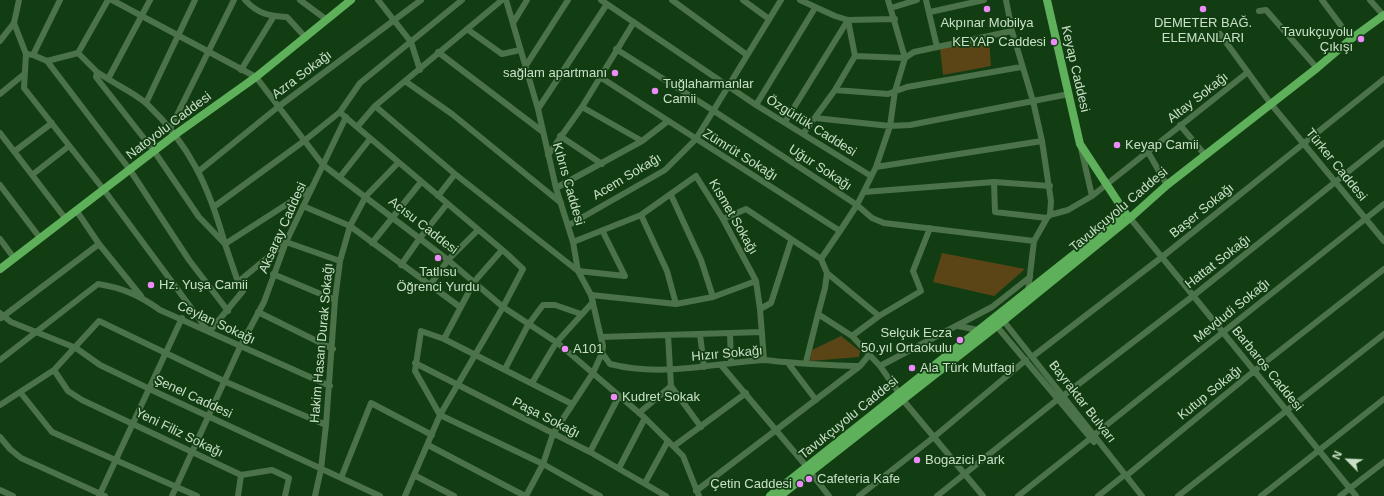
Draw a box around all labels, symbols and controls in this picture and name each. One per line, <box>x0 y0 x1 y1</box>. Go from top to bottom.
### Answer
marker: Akpınar Mobilya <box>982 4 992 14</box>
marker: DEMETER BAĞ. ELEMANLARI <box>1198 4 1208 14</box>
place label: Akpınar Mobilya <box>940 15 1034 31</box>
place label: DEMETER BAĞ. ELEMANLARI <box>1154 15 1252 46</box>
street label: Keyap Caddesi <box>1057 24 1093 114</box>
place label: Tavukçuyolu Çıkışı <box>1281 24 1353 55</box>
place label: KEYAP Caddesi <box>952 34 1046 50</box>
marker: Tavukçuyolu Çıkışı <box>1356 34 1366 44</box>
marker: KEYAP Caddesi <box>1049 37 1059 47</box>
street label: Azra Sokağı <box>269 47 335 103</box>
place label: sağlam apartmanı <box>503 65 607 81</box>
marker: sağlam apartmanı <box>610 68 620 78</box>
street label: Altay Sokağı <box>1164 69 1232 127</box>
place label: Tuğlaharmanlar Camii <box>663 76 754 107</box>
marker: Tuğlaharmanlar Camii <box>650 86 660 96</box>
street label: Natoyolu Caddesi <box>123 89 215 163</box>
street label: Özgürlük Caddesi <box>763 92 859 160</box>
street label: Zümrüt Sokağı <box>700 126 780 184</box>
street label: Türker Caddesi <box>1302 126 1370 204</box>
place label: Keyap Camii <box>1125 137 1199 153</box>
marker: Keyap Camii <box>1112 140 1122 150</box>
street label: Kıbrıs Caddesi <box>549 141 587 227</box>
street label: Uğur Sokağı <box>785 142 855 194</box>
street label: Acem Sokağı <box>590 150 664 204</box>
street label: Tavukçuyolu Caddesi <box>1067 165 1171 255</box>
street label: Kısmet Sokağı <box>705 176 761 258</box>
street label: Aksaray Caddesi <box>256 180 310 276</box>
street label: Başer Sokağı <box>1167 180 1237 242</box>
street label: Acısu Caddesi <box>385 194 461 258</box>
street label: Hattat Sokağı <box>1182 232 1254 292</box>
marker: Tatlısu Öğrenci Yurdu <box>433 253 443 263</box>
street label: Hakim Hasan Durak Sokağı <box>307 262 337 424</box>
place label: Tatlısu Öğrenci Yurdu <box>396 264 480 295</box>
street label: Mevdudi Sokağı <box>1191 276 1273 346</box>
place label: Hz. Yuşa Camii <box>159 277 248 293</box>
marker: Hz. Yuşa Camii <box>146 280 156 290</box>
street label: Ceylan Sokağı <box>174 298 258 348</box>
street label: Barbaros Caddesi <box>1228 324 1306 414</box>
place label: Selçuk Ecza 50.yıl Ortaokulu <box>861 325 952 356</box>
marker: Selçuk Ecza 50.yıl Ortaokulu <box>955 335 965 345</box>
place label: A101 <box>573 341 603 357</box>
street label: Hızır Sokağı <box>691 343 763 365</box>
marker: A101 <box>560 344 570 354</box>
street label: Bayraktar Bulvarı <box>1045 358 1119 446</box>
place label: Ala Türk Mutfagi <box>920 360 1015 376</box>
street label: Kutup Sokağı <box>1175 362 1245 424</box>
marker: Ala Türk Mutfagi <box>907 363 917 373</box>
street label: Şenel Caddesi <box>151 372 235 422</box>
street label: Tavukçuyolu Caddesi <box>796 373 902 463</box>
place label: Kudret Sokak <box>622 389 700 405</box>
marker: Kudret Sokak <box>609 392 619 402</box>
street label: Paşa Sokağı <box>510 394 582 442</box>
street label: Yeni Filiz Sokağı <box>133 405 225 461</box>
north arrow <box>1328 440 1368 480</box>
text: N <box>1330 449 1344 461</box>
place label: Bogazici Park <box>925 452 1004 468</box>
marker: Bogazici Park <box>912 455 922 465</box>
place label: Cafeteria Kafe <box>817 471 900 487</box>
marker: Cafeteria Kafe <box>804 474 814 484</box>
place label: Çetin Caddesi <box>710 476 792 492</box>
marker: Çetin Caddesi <box>795 479 805 489</box>

